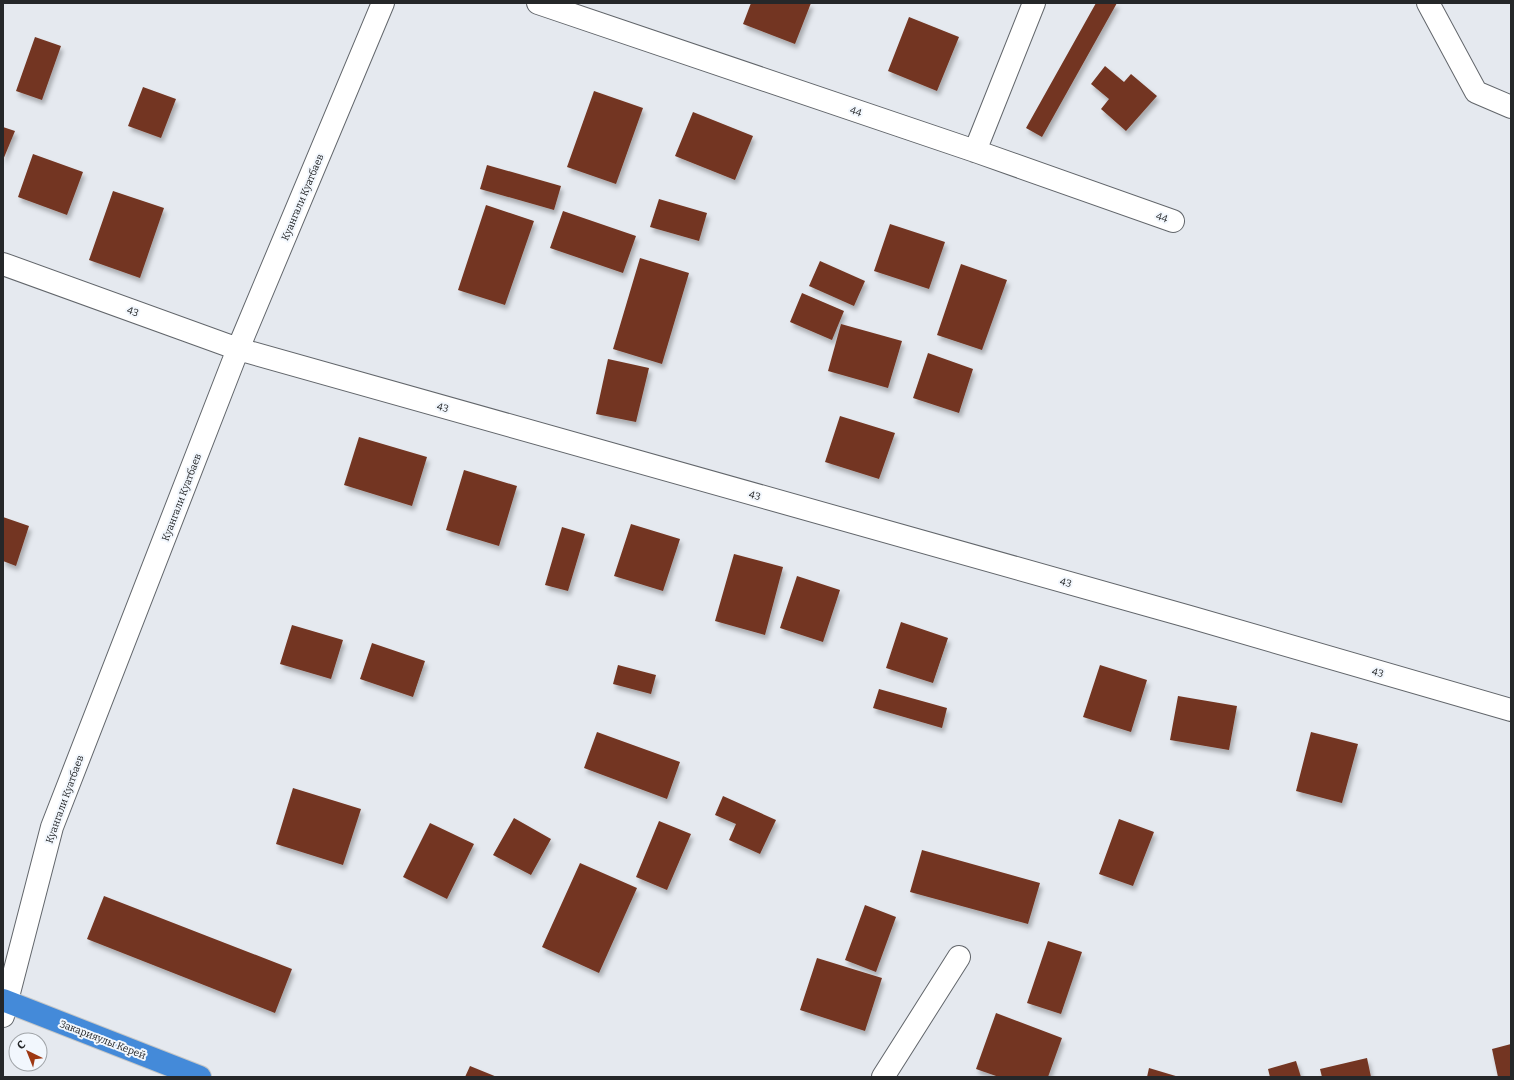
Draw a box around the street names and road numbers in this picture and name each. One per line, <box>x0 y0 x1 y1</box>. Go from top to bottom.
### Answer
street label: 44 <box>848 104 863 120</box>
street label: Куангали Куатбаев <box>278 152 327 242</box>
street label: 44 <box>1154 210 1169 226</box>
street label: 43 <box>125 304 140 320</box>
street label: 43 <box>436 401 450 415</box>
street label: Куангали Куатбаев <box>159 451 204 543</box>
street label: 43 <box>748 489 762 503</box>
street label: 43 <box>1059 576 1073 590</box>
street label: 43 <box>1371 666 1385 680</box>
street label: Куангали Куатбаев <box>42 753 87 845</box>
street label: Закарияулы Керей <box>58 1018 148 1062</box>

